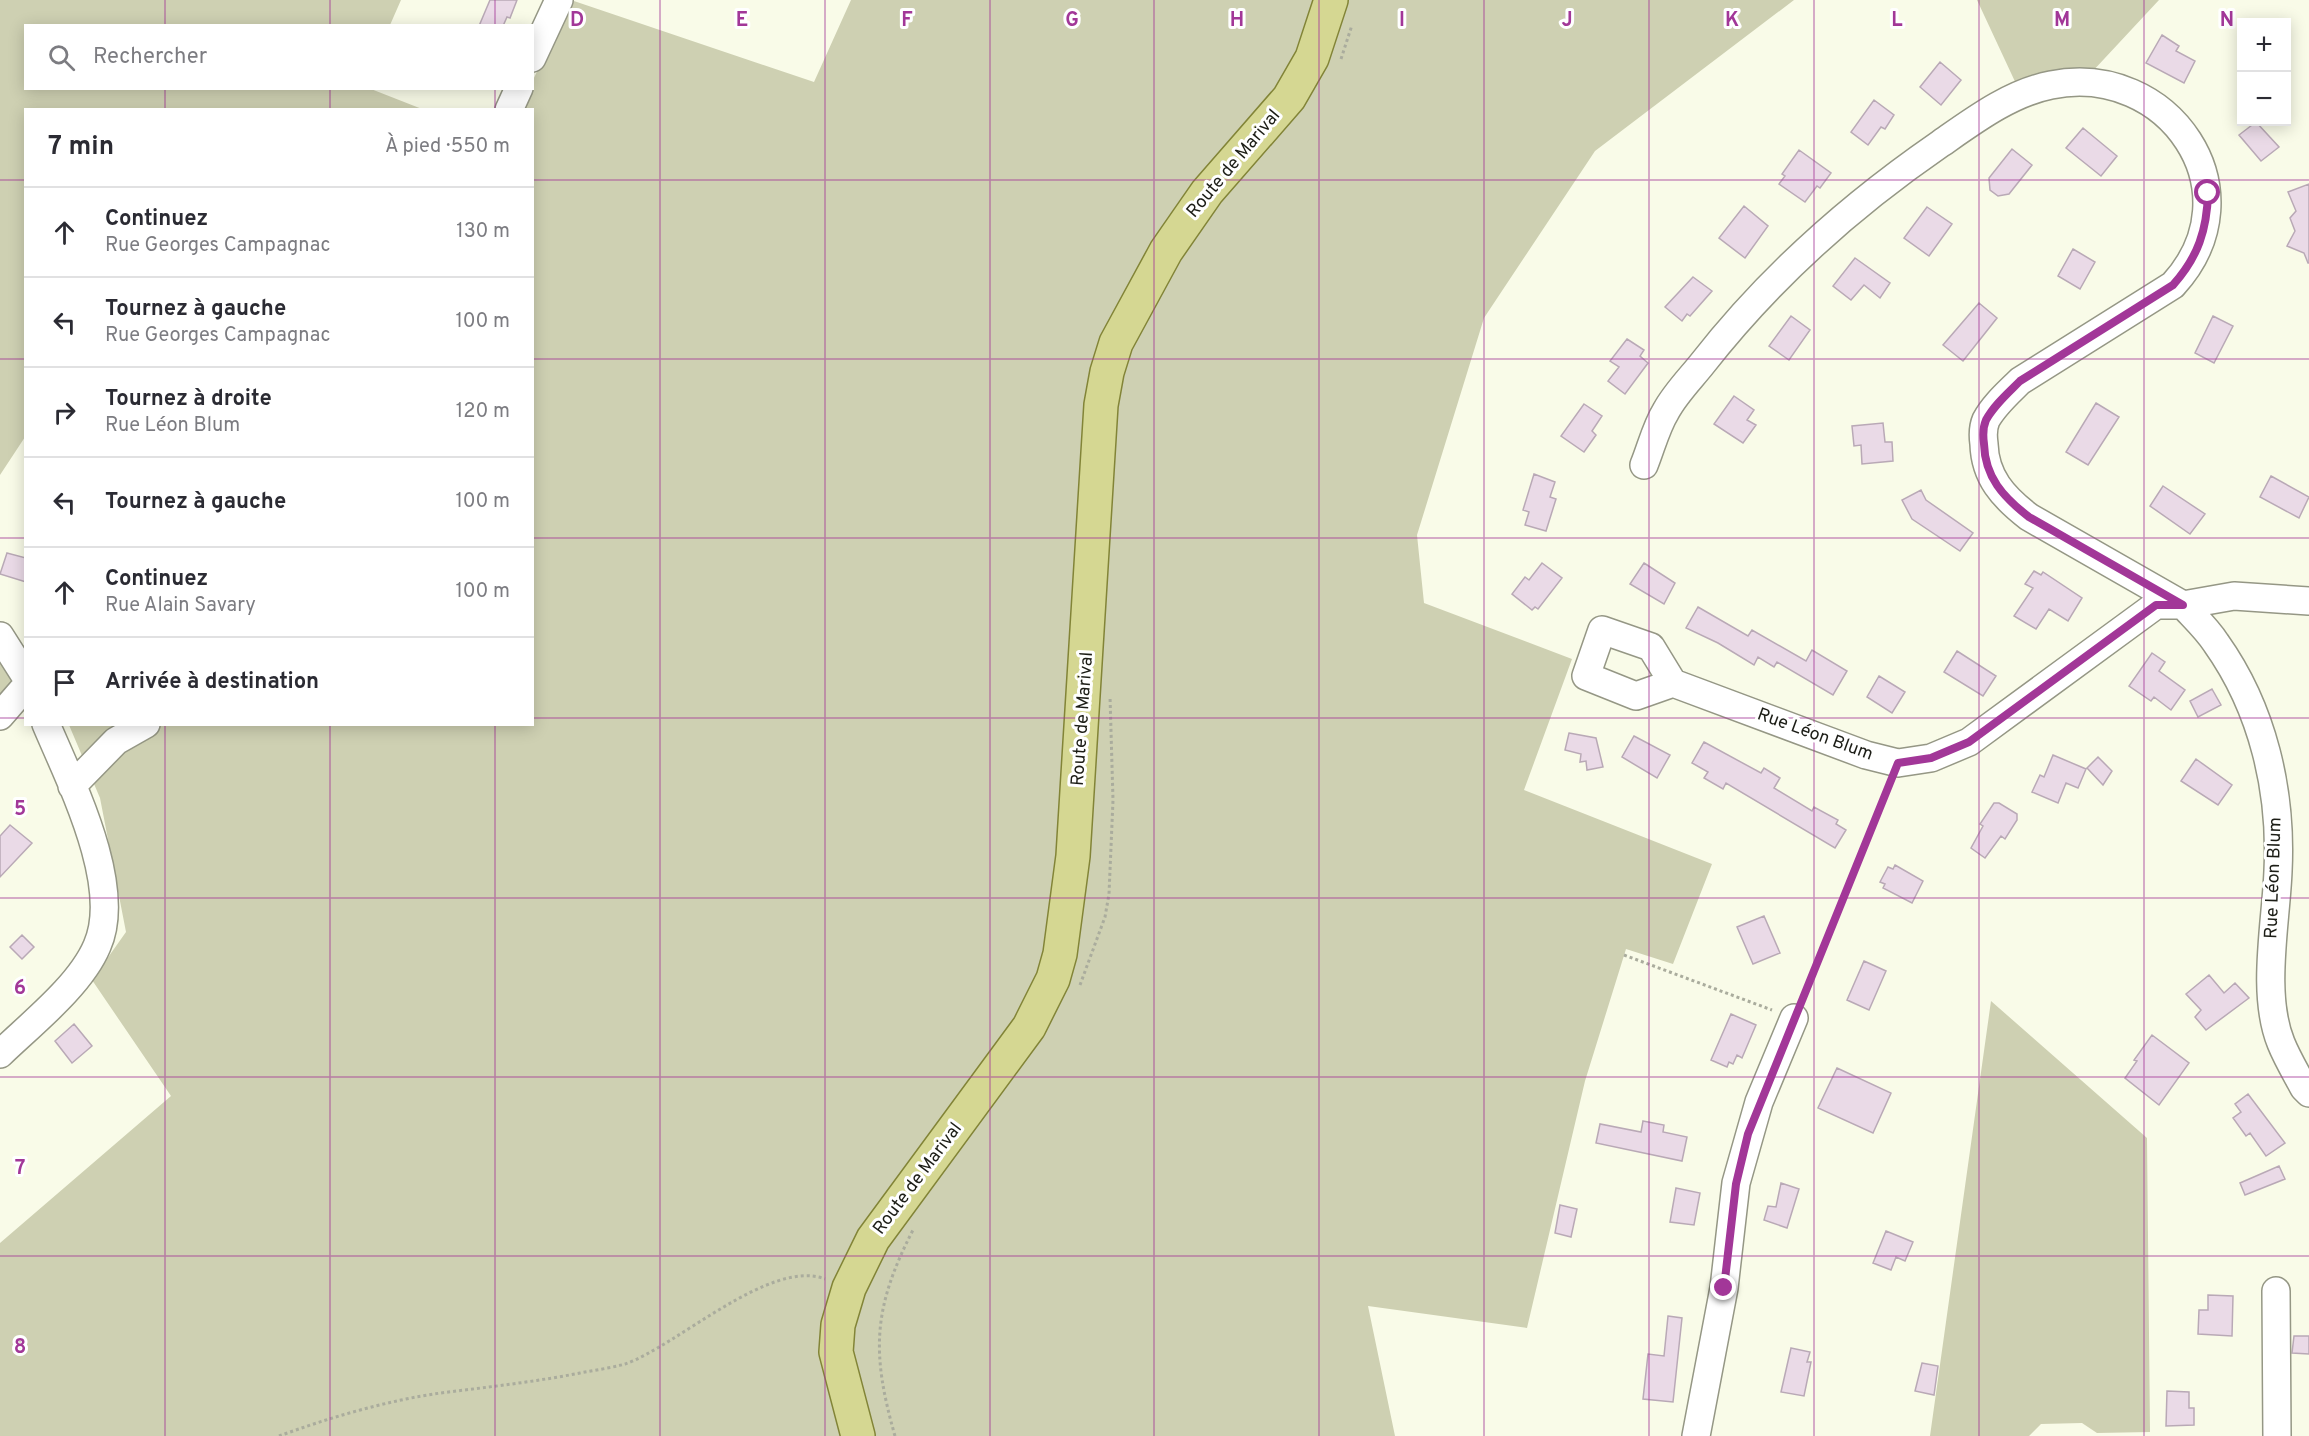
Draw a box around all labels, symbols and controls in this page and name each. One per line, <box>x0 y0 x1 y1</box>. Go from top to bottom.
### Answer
text: D <box>570 8 584 34</box>
text: E <box>736 8 748 34</box>
text: F <box>901 8 913 34</box>
text: G <box>1065 8 1079 34</box>
text: H <box>1230 8 1244 34</box>
text: I <box>1399 8 1405 34</box>
text: J <box>1561 8 1573 34</box>
text: K <box>1725 8 1739 34</box>
text: L <box>1891 8 1903 34</box>
text: M <box>2054 8 2070 34</box>
text: N <box>2220 8 2234 34</box>
map controls <box>2237 18 2291 126</box>
button: + <box>2237 18 2291 72</box>
search box <box>24 24 534 90</box>
icon: search <box>45 41 78 74</box>
text: Rechercher <box>93 44 207 71</box>
button: − <box>2237 72 2291 126</box>
street label: Route de Marival <box>1182 105 1286 223</box>
text: 7 min <box>48 131 114 164</box>
text: À pied · 550 m <box>385 134 510 160</box>
route start <box>2194 179 2220 205</box>
text: Continuez <box>105 206 208 233</box>
icon: ahead <box>48 216 81 249</box>
text: 130 m <box>456 219 510 245</box>
text: Rue Georges Campagnac <box>105 233 331 259</box>
text: Tournez à gauche <box>105 296 286 323</box>
icon: left <box>48 306 81 339</box>
text: 100 m <box>455 309 510 335</box>
text: Rue Georges Campagnac <box>105 323 331 349</box>
text: Tournez à droite <box>105 386 272 413</box>
icon: right <box>48 396 81 429</box>
text: 120 m <box>456 399 510 425</box>
text: Rue Léon Blum <box>105 413 240 439</box>
icon: left <box>48 486 81 519</box>
text: Tournez à gauche <box>105 489 286 516</box>
text: 100 m <box>455 489 510 515</box>
text: Continuez <box>105 566 208 593</box>
icon: ahead <box>48 576 81 609</box>
text: 100 m <box>455 579 510 605</box>
text: Rue Alain Savary <box>105 593 256 619</box>
street label: Route de Marival <box>1067 651 1099 787</box>
icon: arrive <box>48 666 81 699</box>
text: Arrivée à destination <box>105 669 319 696</box>
street label: Rue Léon Blum <box>1754 703 1876 767</box>
text: 5 <box>14 797 26 823</box>
street label: Rue Léon Blum <box>2260 817 2288 939</box>
text: 6 <box>14 976 26 1002</box>
street label: Route de Marival <box>868 1118 968 1240</box>
text: 7 <box>15 1156 25 1182</box>
route end <box>1710 1274 1736 1300</box>
text: 8 <box>14 1335 26 1361</box>

